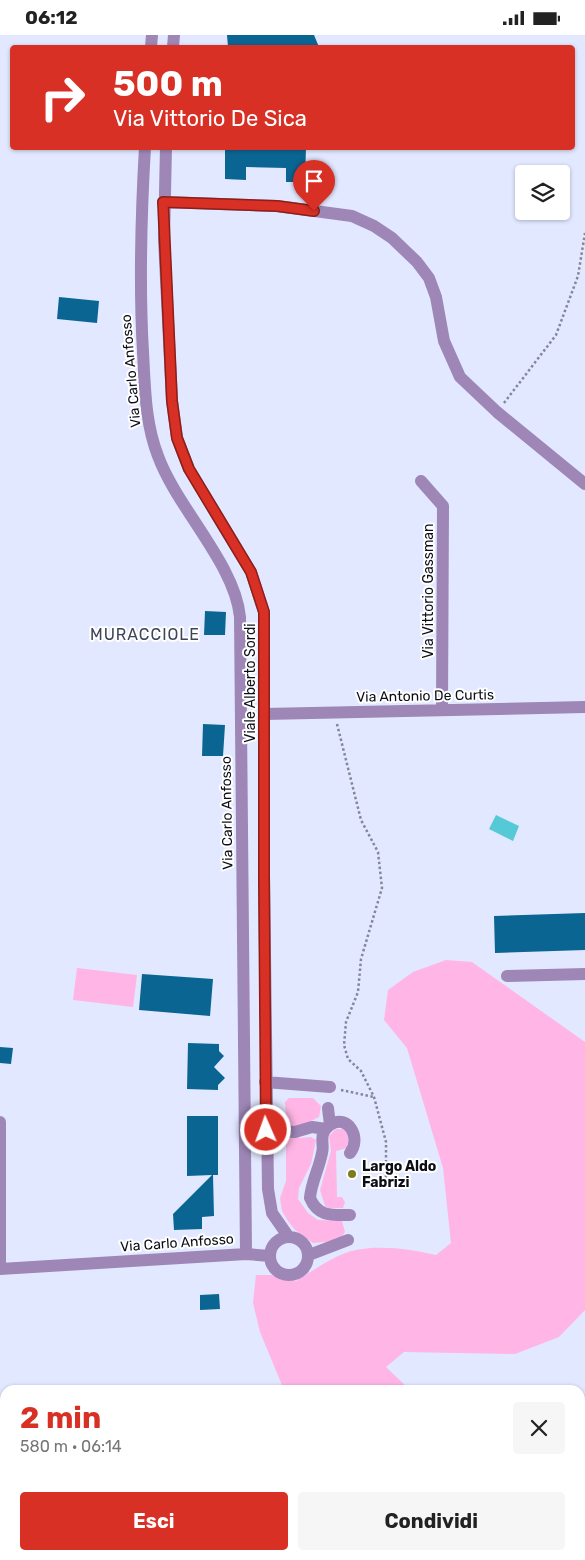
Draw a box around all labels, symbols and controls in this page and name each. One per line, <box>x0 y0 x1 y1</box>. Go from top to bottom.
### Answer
text: 06:12 <box>25 6 78 29</box>
text: 500 m <box>113 63 223 105</box>
icon: right <box>30 65 95 130</box>
text: Via Vittorio De Sica <box>113 105 307 132</box>
pin <box>293 160 335 211</box>
map controls <box>515 165 570 220</box>
button: layers <box>515 165 570 220</box>
icon: arrive <box>300 167 328 195</box>
street label: Via Carlo Anfosso <box>118 314 144 428</box>
street label: Via Vittorio Gassman <box>420 523 437 659</box>
street label: Viale Alberto Sordi <box>242 623 259 743</box>
district label: MURACCIOLE <box>90 625 200 644</box>
street label: Via Antonio De Curtis <box>356 686 494 706</box>
street label: Via Carlo Anfosso <box>218 756 236 870</box>
position arrow <box>239 1103 291 1155</box>
place label: Largo Aldo Fabrizi <box>362 1158 436 1191</box>
marker: Largo Aldo Fabrizi <box>346 1168 358 1180</box>
street label: Via Carlo Anfosso <box>120 1231 234 1255</box>
text: 2 min <box>20 1400 101 1436</box>
button: close <box>513 1402 565 1454</box>
text: 580 m · 06:14 <box>20 1437 122 1456</box>
button: Esci <box>20 1492 288 1550</box>
button: Condividi <box>298 1492 565 1550</box>

